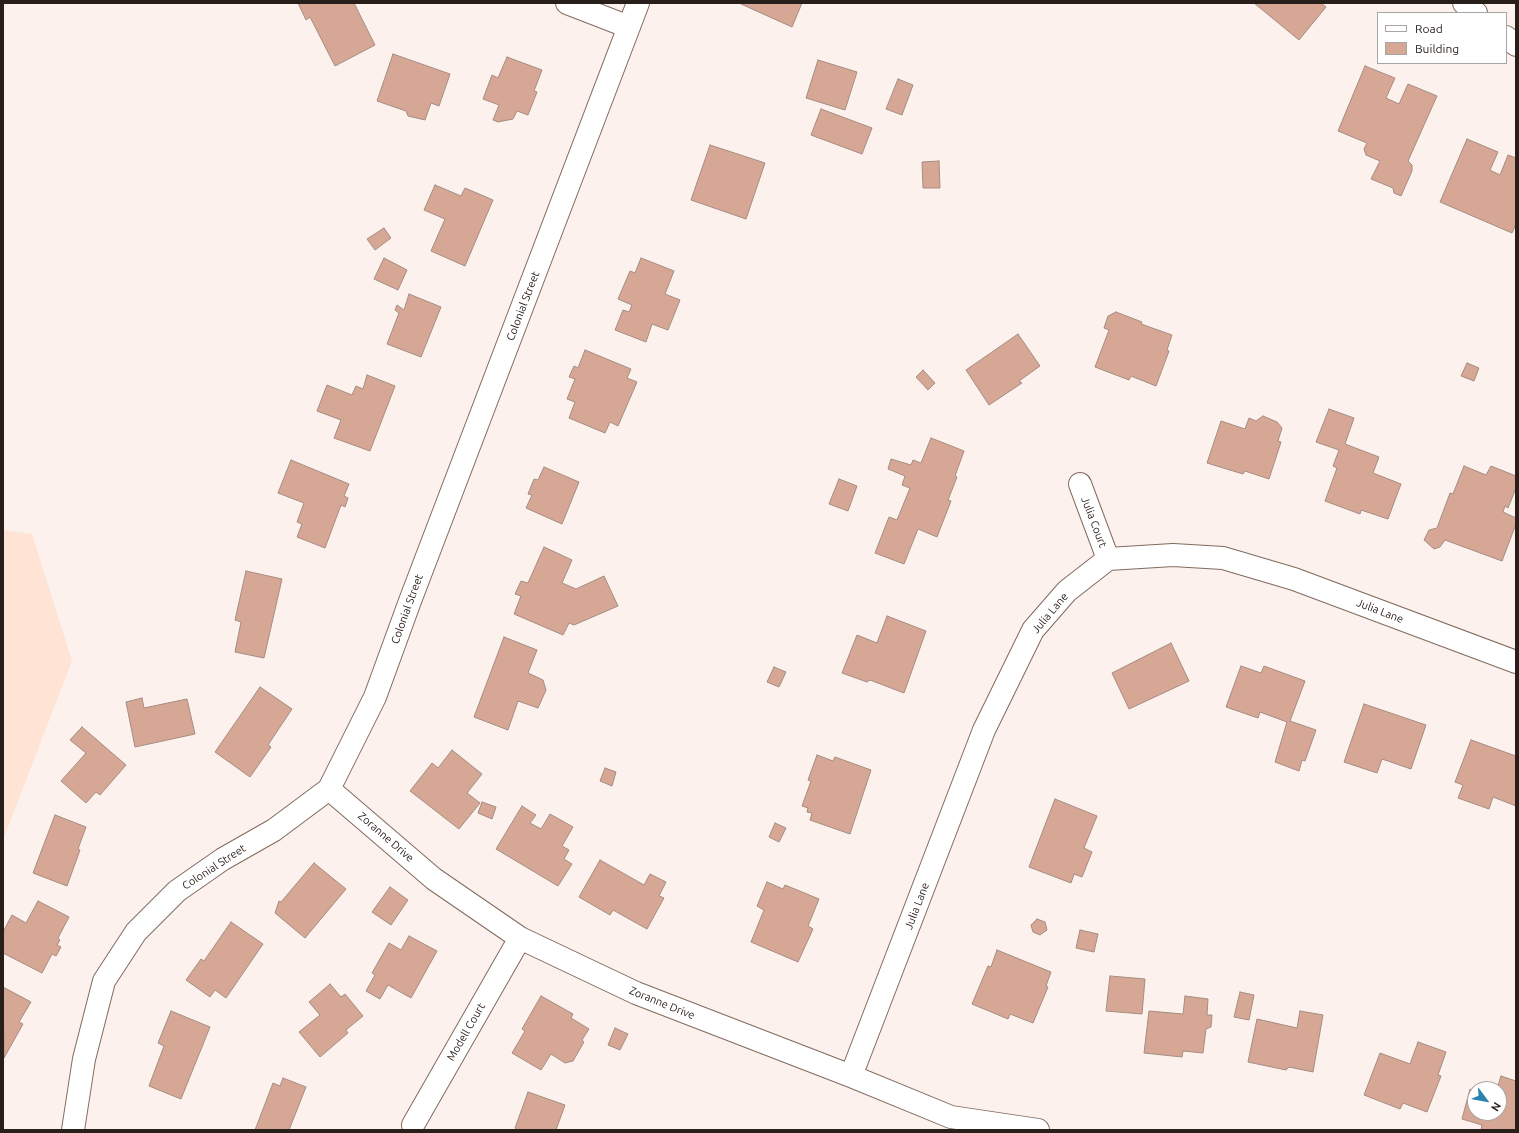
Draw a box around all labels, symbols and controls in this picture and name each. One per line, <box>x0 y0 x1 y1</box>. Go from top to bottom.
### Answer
legend <box>1377 12 1507 64</box>
text: Road <box>1415 22 1443 35</box>
text: Building <box>1415 42 1459 55</box>
street label: Colonial Street <box>504 269 542 343</box>
street label: Julia Court <box>1078 495 1110 549</box>
street label: Colonial Street <box>388 572 426 646</box>
street label: Julia Lane <box>1029 590 1071 636</box>
street label: Julia Lane <box>1355 596 1405 626</box>
street label: Zoranne Drive <box>355 809 417 865</box>
street label: Colonial Street <box>180 842 248 892</box>
street label: Julia Lane <box>902 881 932 931</box>
street label: Zoranne Drive <box>627 984 697 1022</box>
street label: Modell Court <box>444 1001 488 1063</box>
north arrow <box>1467 1081 1507 1121</box>
text: N <box>1489 1100 1504 1113</box>

